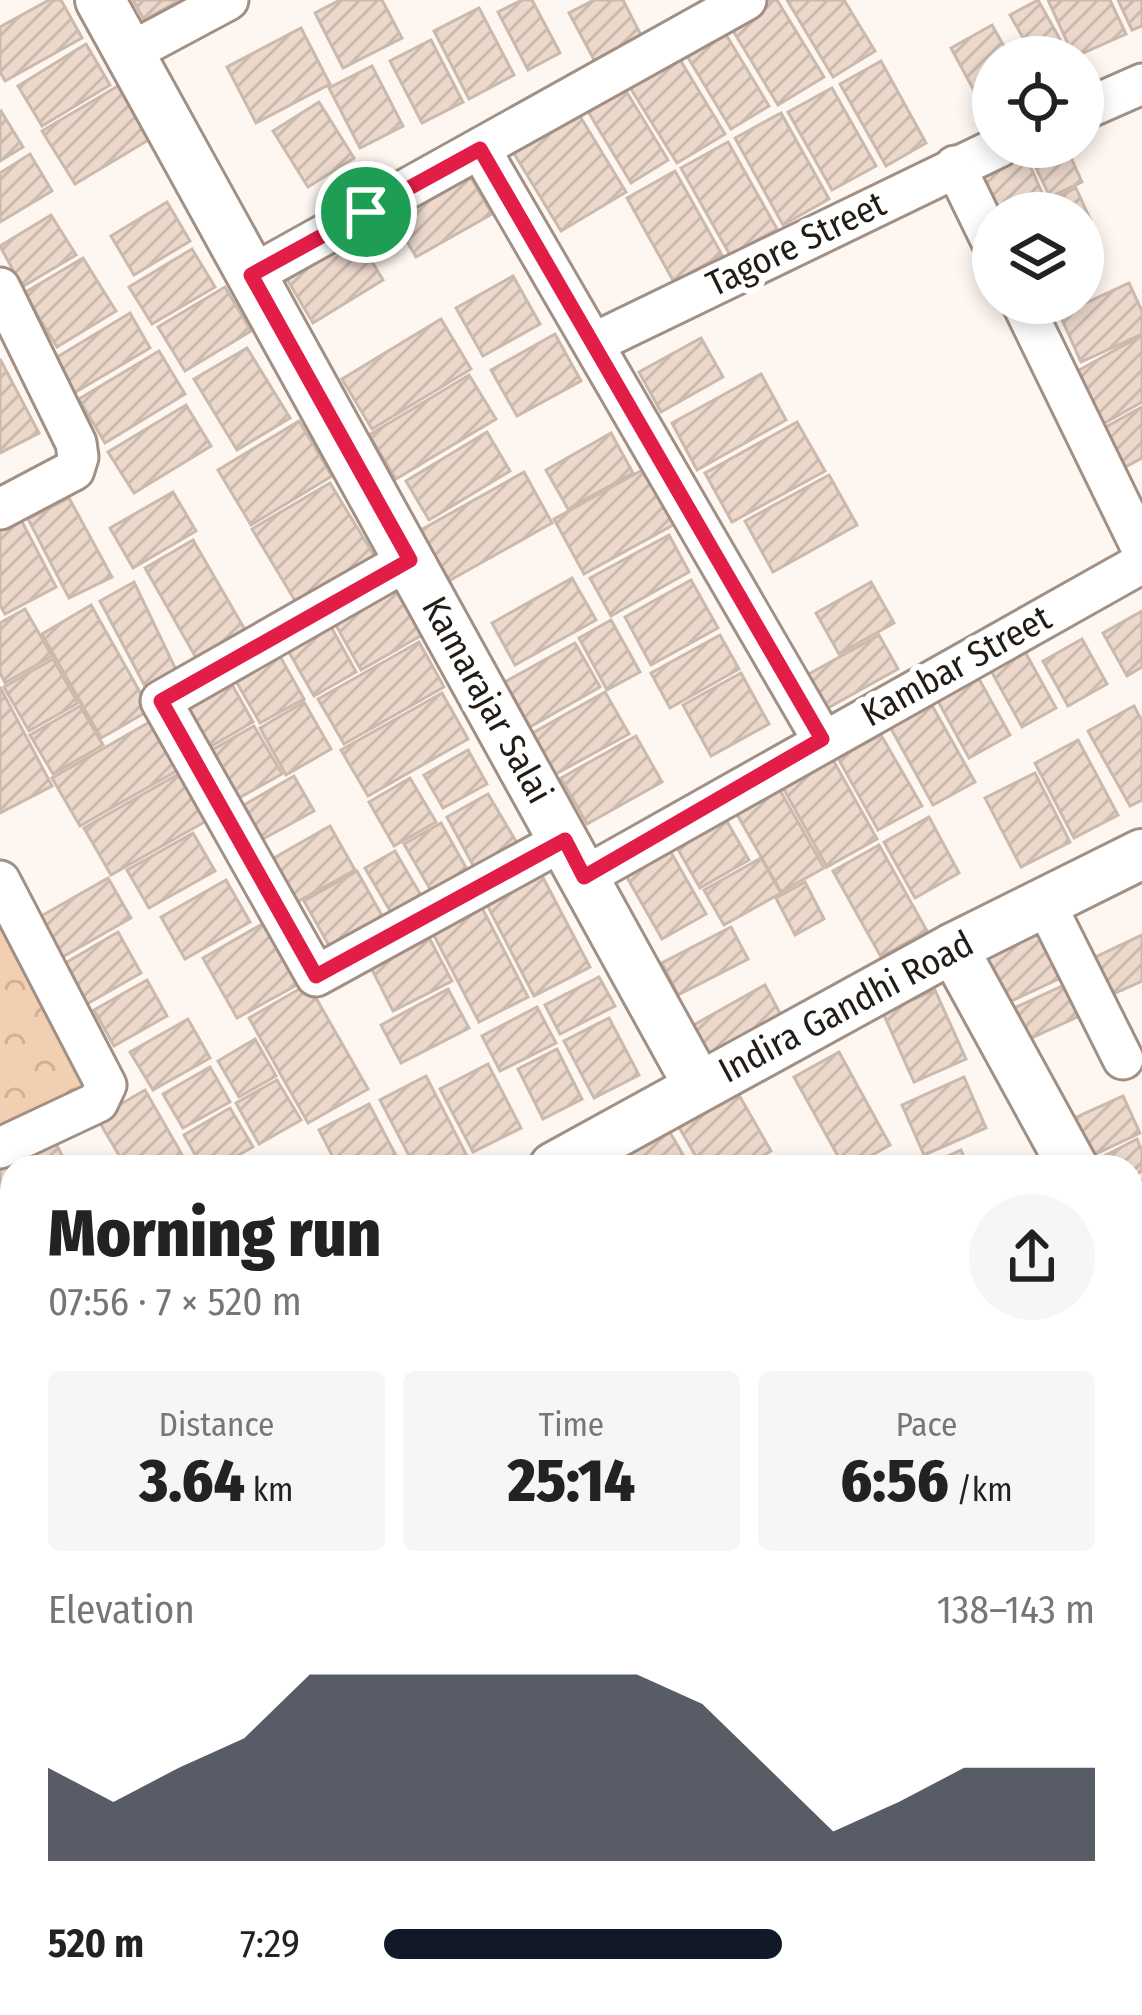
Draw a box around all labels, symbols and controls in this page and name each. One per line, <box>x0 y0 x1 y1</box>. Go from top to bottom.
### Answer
map controls <box>972 36 1104 324</box>
button: locate <box>972 36 1104 168</box>
pin <box>315 161 417 263</box>
icon: arrive <box>333 179 399 245</box>
street label: Tagore Street <box>699 182 893 306</box>
button: layers <box>972 192 1104 324</box>
street label: Kamarajar Salai <box>412 589 562 811</box>
street label: Kambar Street <box>853 596 1059 736</box>
street label: Indira Gandhi Road <box>711 921 981 1093</box>
text: Morning run <box>48 1194 381 1273</box>
button: share <box>969 1194 1095 1320</box>
text: 07:56 · 7 × 520 m <box>48 1279 302 1325</box>
text: Distance <box>159 1405 274 1445</box>
text: Time <box>539 1405 604 1445</box>
text: Pace <box>896 1405 957 1445</box>
text: 3.64 <box>140 1445 245 1517</box>
text: 25:14 <box>508 1445 635 1517</box>
text: 6:56 <box>840 1445 949 1517</box>
text: km <box>245 1470 293 1510</box>
text: /km <box>949 1470 1013 1510</box>
text: Elevation <box>48 1587 195 1633</box>
text: 138–143 m <box>937 1587 1095 1633</box>
text: 520 m <box>48 1921 144 1967</box>
text: 7:29 <box>240 1921 300 1967</box>

